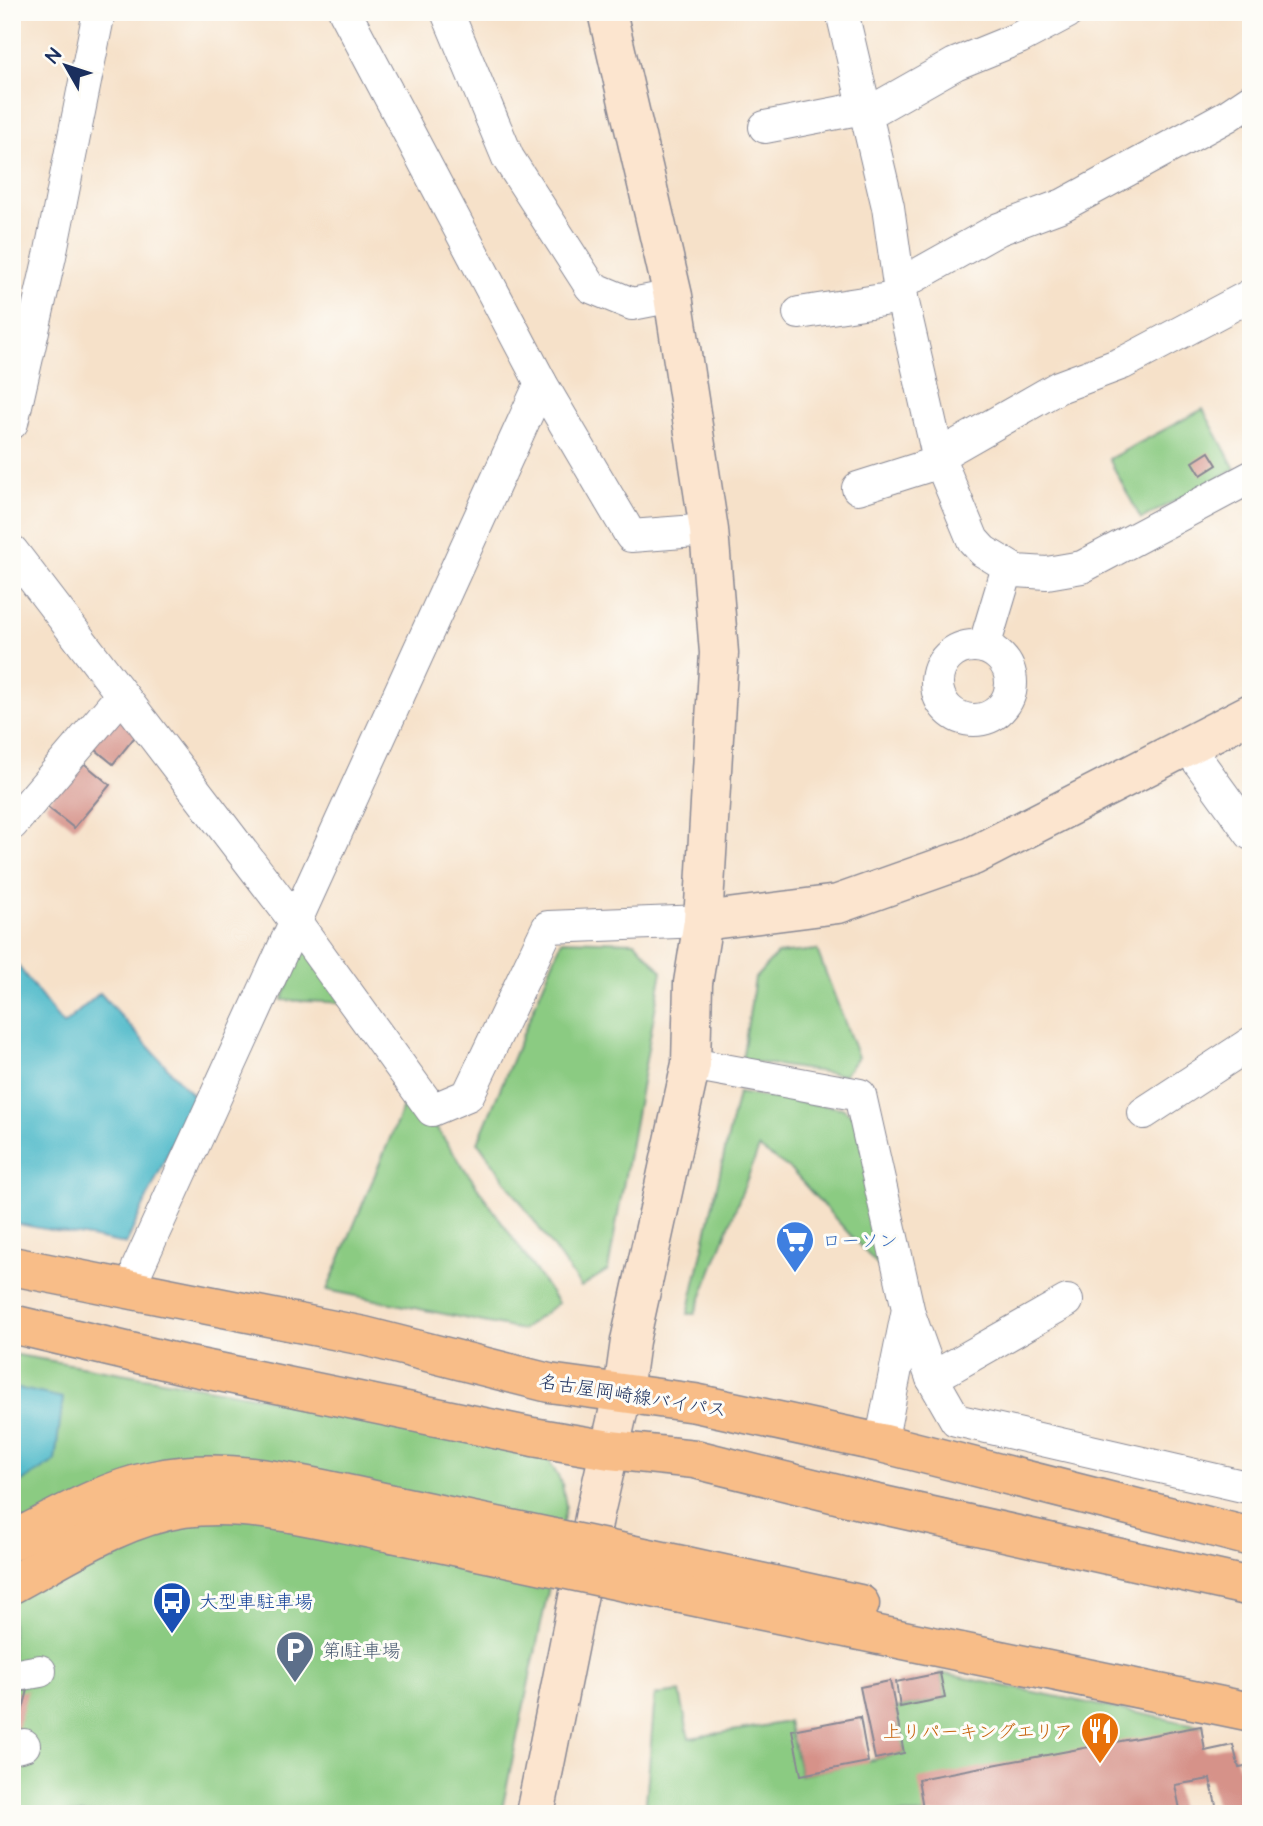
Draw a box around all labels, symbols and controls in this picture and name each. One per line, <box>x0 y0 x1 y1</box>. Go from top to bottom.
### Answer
north arrow <box>32 32 102 102</box>
text: N <box>40 43 68 69</box>
supermarket icon: ローソン <box>774 1219 816 1274</box>
place label: ローソン <box>822 1228 898 1255</box>
street label: 名古屋岡崎線バイパス <box>537 1368 729 1425</box>
bus stop icon: 大型車駐車場 <box>151 1580 193 1635</box>
place label: 大型車駐車場 <box>199 1589 313 1616</box>
parking icon: 第1駐車場 <box>274 1629 316 1684</box>
place label: 第1駐車場 <box>322 1638 400 1665</box>
restaurant icon: 上りパーキングエリア <box>1079 1710 1121 1765</box>
place label: 上りパーキングエリア <box>883 1719 1073 1746</box>

